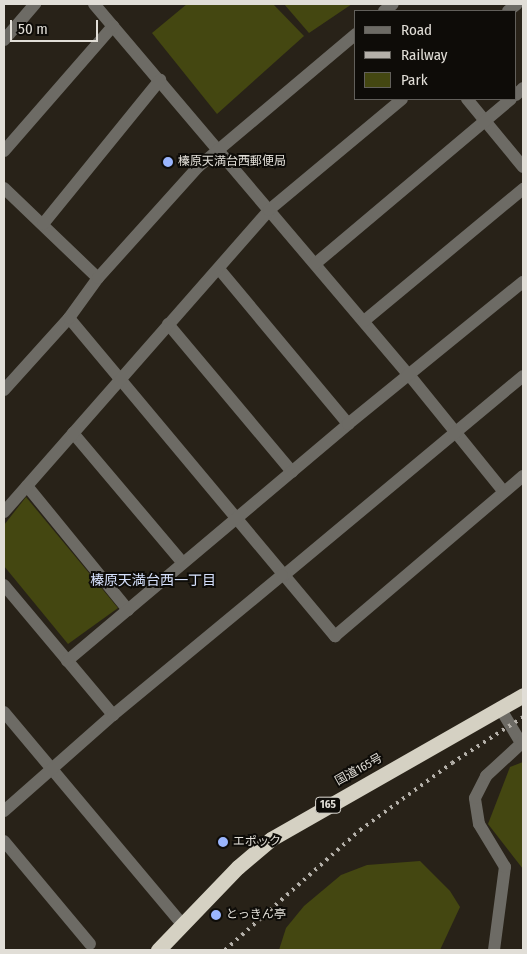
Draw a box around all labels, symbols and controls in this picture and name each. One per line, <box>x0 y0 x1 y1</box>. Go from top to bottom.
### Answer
scale bar <box>12 10 100 42</box>
legend <box>354 10 517 100</box>
text: 50 m <box>18 20 48 38</box>
text: Road <box>401 21 432 39</box>
text: Railway <box>401 46 448 64</box>
text: Park <box>401 71 428 89</box>
place label: 榛原天満台西郵便局 <box>178 155 286 169</box>
marker: 榛原天満台西郵便局 <box>162 156 174 168</box>
district label: 榛原天満台西一丁目 <box>90 573 216 589</box>
street label: 国道165号 <box>333 751 385 789</box>
road number: 165 <box>314 796 342 814</box>
place label: エポック <box>233 835 281 849</box>
marker: エポック <box>217 836 229 848</box>
place label: とっきん亭 <box>226 908 286 922</box>
marker: とっきん亭 <box>210 909 222 921</box>

